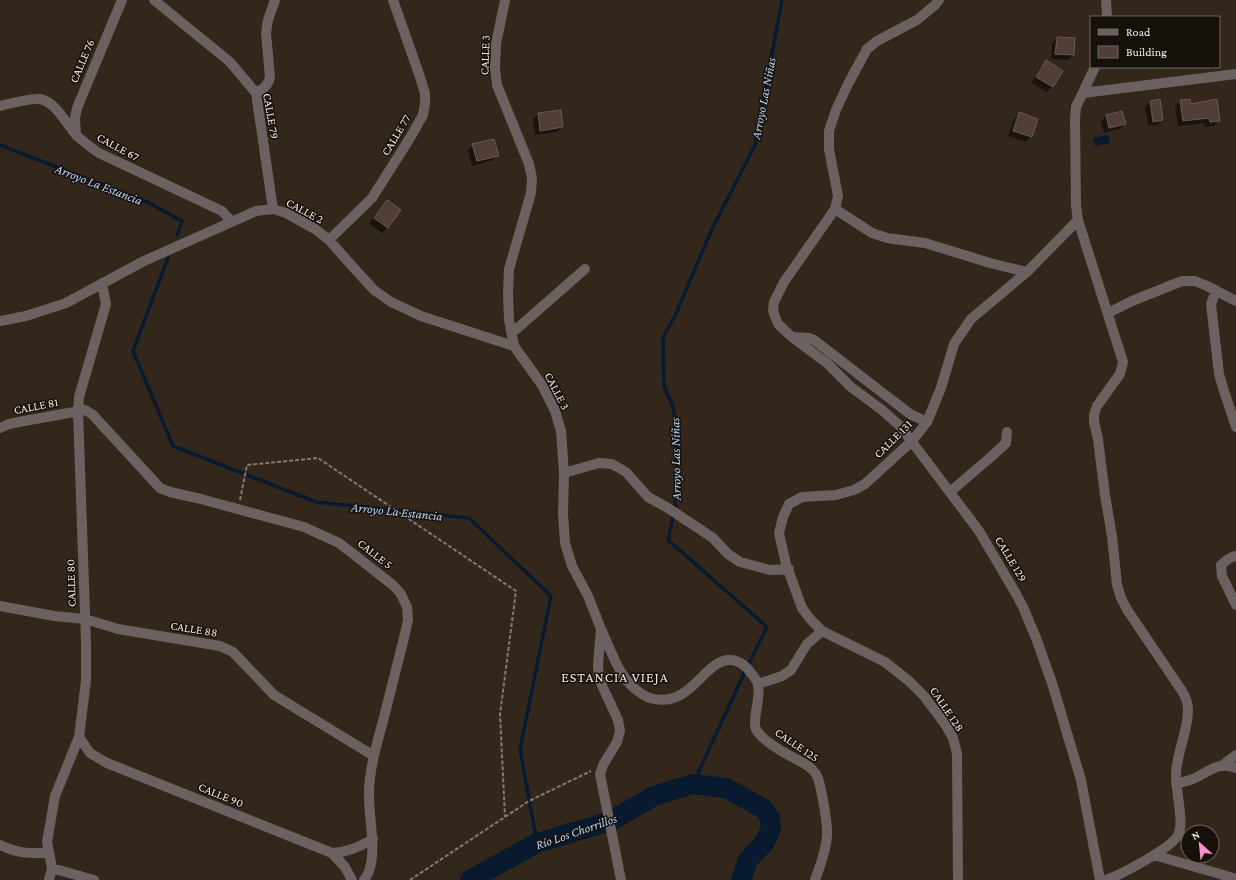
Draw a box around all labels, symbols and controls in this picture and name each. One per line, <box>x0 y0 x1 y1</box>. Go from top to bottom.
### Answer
legend <box>1090 16 1220 68</box>
text: Road <box>1126 25 1151 39</box>
street label: CALLE 3 <box>477 34 493 75</box>
street label: CALLE 76 <box>67 37 97 85</box>
text: Building <box>1126 45 1167 59</box>
water label: Arroyo Las Niñas <box>748 56 779 141</box>
street label: CALLE 79 <box>260 92 282 140</box>
street label: CALLE 77 <box>378 111 414 158</box>
street label: CALLE 67 <box>95 130 142 164</box>
water label: Arroyo La Estancia <box>52 161 144 208</box>
street label: CALLE 2 <box>284 195 326 227</box>
street label: CALLE 3 <box>542 370 573 412</box>
street label: CALLE 81 <box>13 395 59 417</box>
water label: Arroyo Las Niñas <box>667 417 684 502</box>
street label: CALLE 131 <box>871 417 915 461</box>
water label: Arroyo La Estancia <box>349 499 443 524</box>
street label: CALLE 129 <box>992 534 1030 584</box>
street label: CALLE 5 <box>355 536 395 572</box>
street label: CALLE 80 <box>63 559 79 607</box>
street label: CALLE 88 <box>169 618 219 640</box>
district label: ESTANCIA VIEJA <box>561 669 669 685</box>
street label: CALLE 128 <box>927 684 967 734</box>
street label: CALLE 125 <box>772 725 822 765</box>
street label: CALLE 90 <box>196 780 246 810</box>
water label: Río Los Chorrillos <box>533 811 619 852</box>
north arrow <box>1180 824 1220 864</box>
text: N <box>1189 828 1202 842</box>

